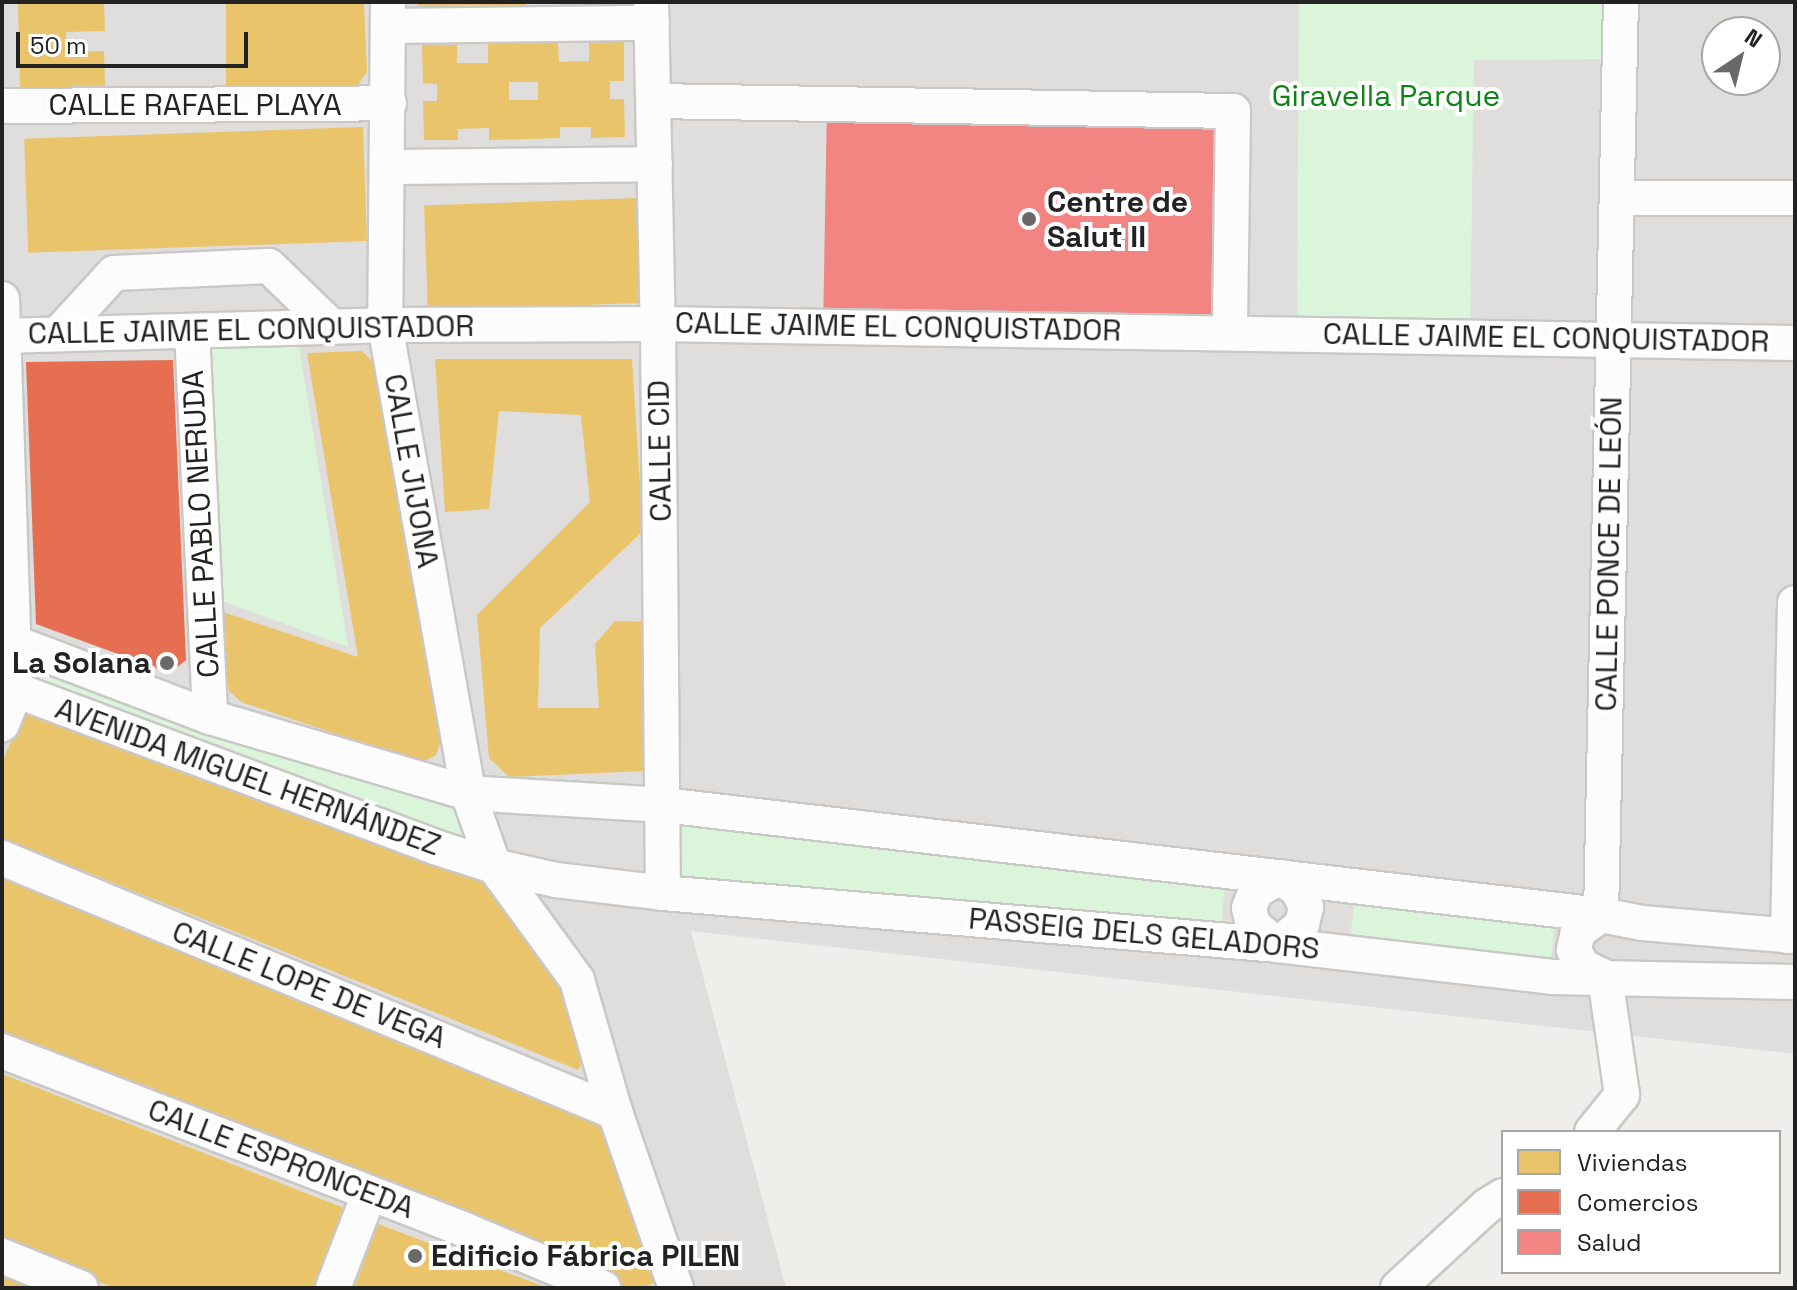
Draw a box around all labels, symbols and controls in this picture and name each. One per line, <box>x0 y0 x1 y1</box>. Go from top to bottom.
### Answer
scale bar <box>20 16 252 66</box>
north arrow <box>1701 16 1781 96</box>
text: N <box>1740 22 1768 54</box>
text: 50 m <box>30 30 87 61</box>
park label: Giravella Parque <box>1272 78 1500 114</box>
street label: CALLE RAFAEL PLAYA <box>48 87 342 123</box>
place label: Centre de Salut II <box>1047 184 1188 254</box>
marker: Centre de Salut II <box>1018 208 1040 230</box>
street label: CALLE JAIME EL CONQUISTADOR <box>674 305 1122 349</box>
street label: CALLE JAIME EL CONQUISTADOR <box>27 308 475 352</box>
street label: CALLE JAIME EL CONQUISTADOR <box>1322 316 1770 360</box>
street label: CALLE PABLO NERUDA <box>175 369 227 679</box>
street label: CALLE JIJONA <box>376 371 446 571</box>
street label: CALLE CID <box>641 380 679 522</box>
street label: CALLE PONCE DE LEÓN <box>1588 396 1630 712</box>
place label: La Solana <box>12 645 151 681</box>
marker: La Solana <box>158 654 176 672</box>
street label: AVENIDA MIGUEL HERNÁNDEZ <box>50 690 446 864</box>
street label: PASSEIG DELS GELADORS <box>967 901 1321 967</box>
street label: CALLE LOPE DE VEGA <box>167 914 451 1056</box>
street label: CALLE ESPRONCEDA <box>143 1092 419 1226</box>
legend <box>1501 1130 1781 1274</box>
text: Viviendas <box>1577 1147 1687 1178</box>
text: Comercios <box>1577 1187 1698 1218</box>
text: Salud <box>1577 1227 1642 1258</box>
place label: Edificio Fábrica PILEN <box>431 1238 740 1274</box>
marker: Edificio Fábrica PILEN <box>406 1247 424 1265</box>

